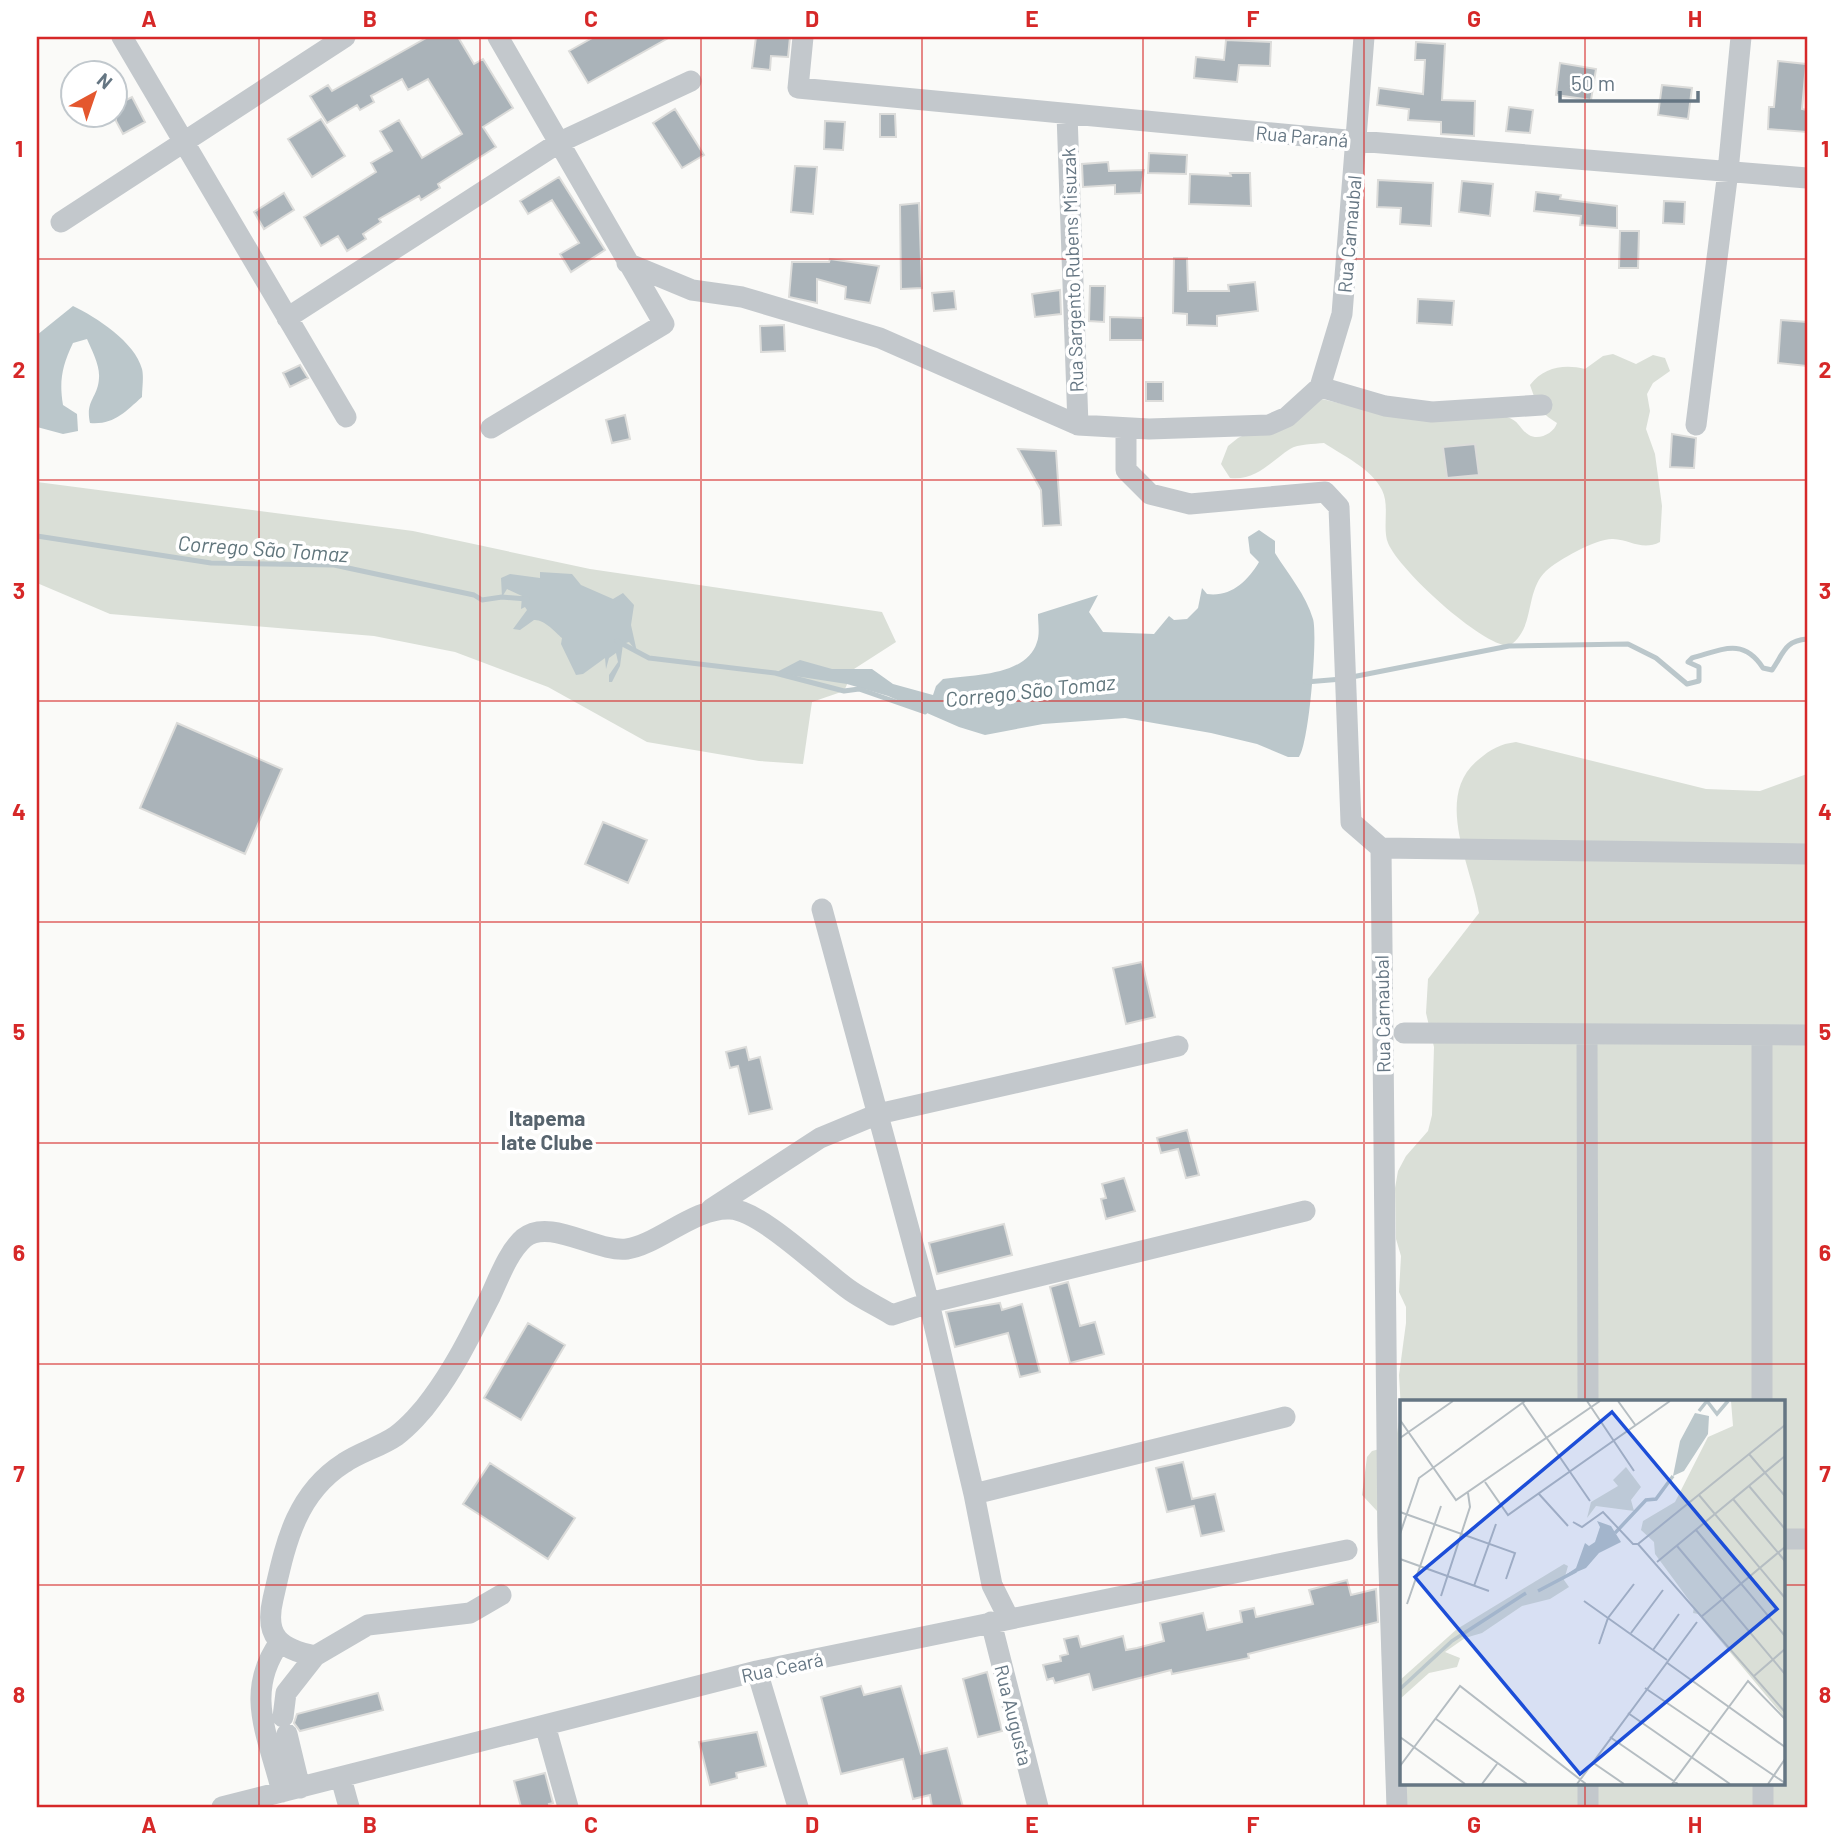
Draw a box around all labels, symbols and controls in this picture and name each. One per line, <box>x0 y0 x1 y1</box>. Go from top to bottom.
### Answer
text: A <box>141 4 157 32</box>
text: B <box>363 4 377 32</box>
text: C <box>584 4 598 32</box>
text: D <box>805 4 819 32</box>
text: E <box>1025 4 1039 32</box>
text: F <box>1247 4 1260 32</box>
text: G <box>1467 4 1481 32</box>
text: H <box>1688 4 1702 32</box>
north arrow <box>60 60 130 130</box>
scale bar <box>1560 60 1699 104</box>
text: N <box>93 68 117 93</box>
text: 50 m <box>1571 70 1615 95</box>
street label: Rua Paraná <box>1255 121 1349 151</box>
text: 1 <box>15 134 23 162</box>
text: 1 <box>1821 134 1829 162</box>
street label: Rua Sargento Rubens Misuzak <box>1056 147 1088 393</box>
street label: Rua Carnaubal <box>1332 174 1366 294</box>
text: 2 <box>13 355 25 383</box>
text: 2 <box>1819 355 1831 383</box>
water label: Corrego São Tomaz <box>177 530 350 566</box>
text: 3 <box>13 576 25 604</box>
text: 3 <box>1819 576 1831 604</box>
water label: Corrego São Tomaz <box>944 669 1117 711</box>
text: 4 <box>12 797 26 825</box>
text: 4 <box>1818 797 1832 825</box>
street label: Rua Carnaubal <box>1369 955 1395 1073</box>
text: 5 <box>13 1017 25 1045</box>
text: 5 <box>1819 1017 1831 1045</box>
district label: Itapema Iate Clube <box>501 1105 593 1154</box>
text: 6 <box>13 1238 25 1266</box>
text: 6 <box>1819 1238 1831 1266</box>
inset map <box>1400 1400 1784 1784</box>
text: 7 <box>13 1459 25 1487</box>
text: 7 <box>1819 1459 1831 1487</box>
street label: Rua Ceará <box>739 1647 825 1687</box>
street label: Rua Augusta <box>990 1662 1038 1768</box>
text: 8 <box>13 1680 25 1708</box>
text: 8 <box>1819 1680 1831 1708</box>
text: A <box>141 1810 157 1838</box>
text: B <box>363 1810 377 1838</box>
text: C <box>584 1810 598 1838</box>
text: D <box>805 1810 819 1838</box>
text: E <box>1025 1810 1039 1838</box>
text: F <box>1247 1810 1260 1838</box>
text: G <box>1467 1810 1481 1838</box>
text: H <box>1688 1810 1702 1838</box>

